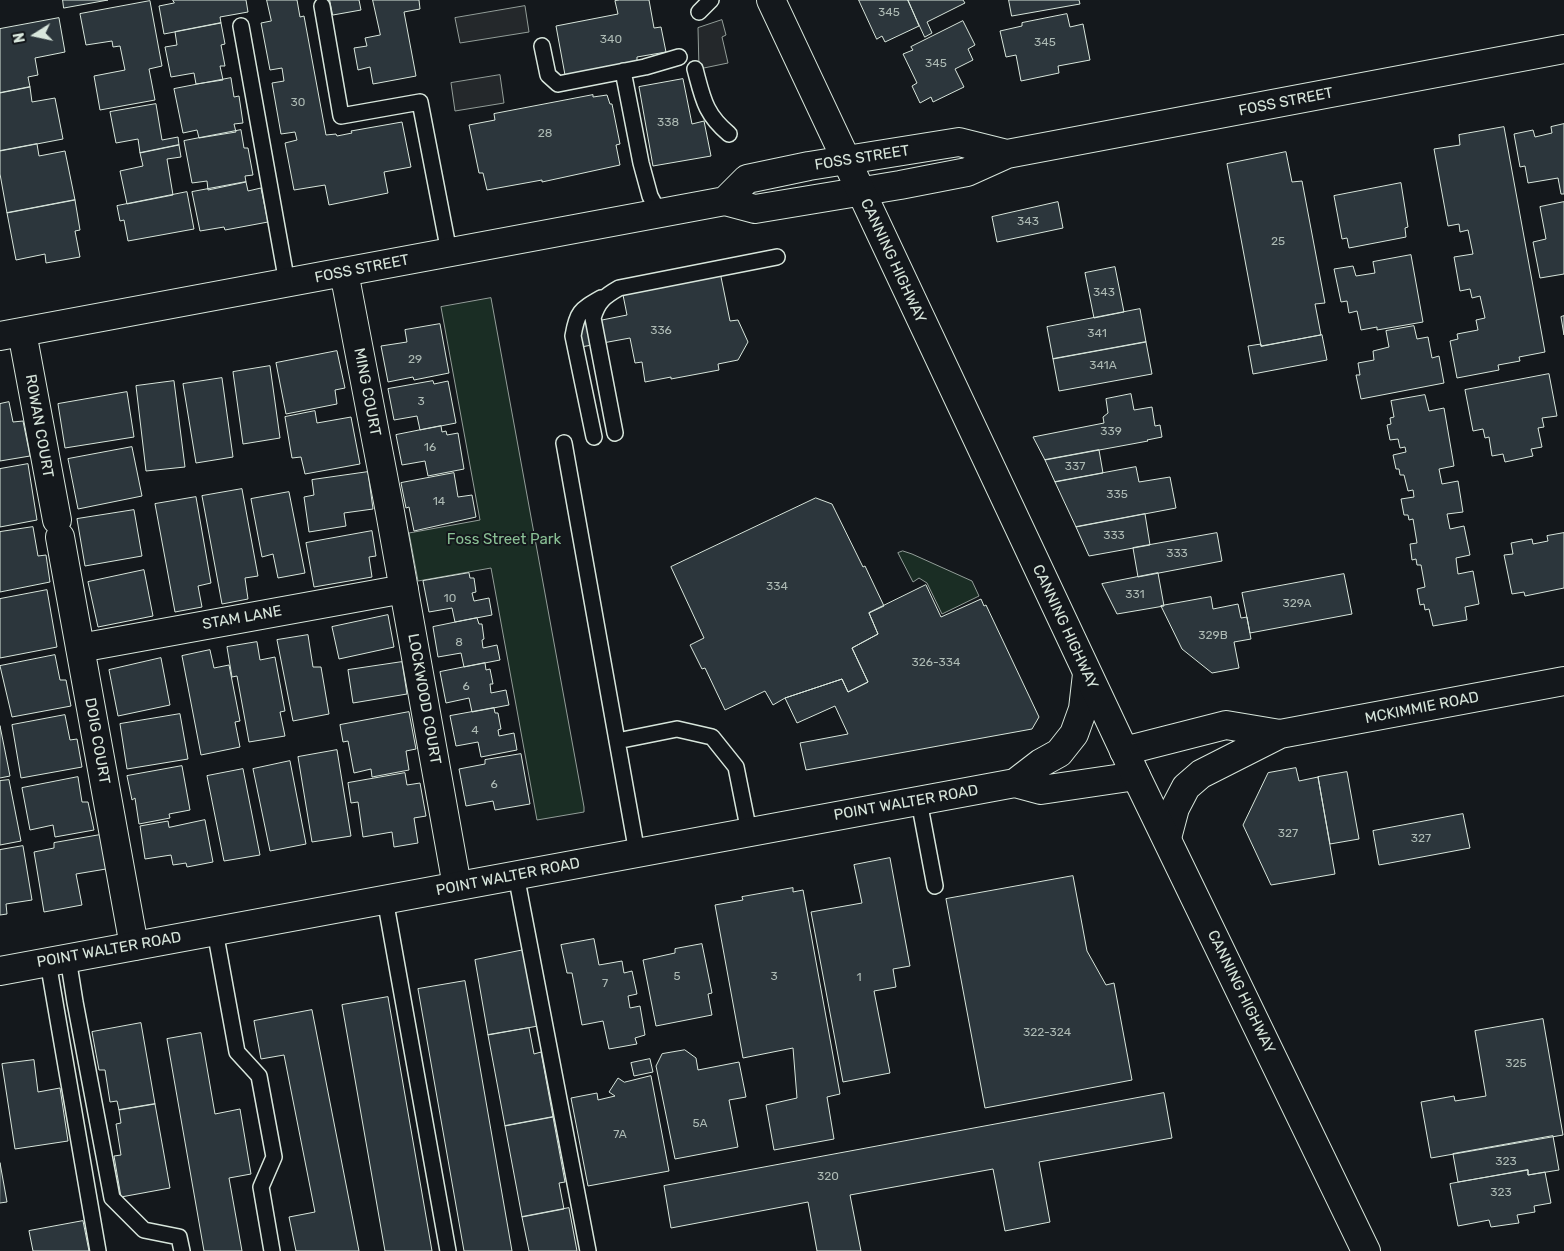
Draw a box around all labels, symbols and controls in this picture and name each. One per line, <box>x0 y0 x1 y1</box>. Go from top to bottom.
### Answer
house number: 345 <box>878 6 900 20</box>
north arrow <box>10 10 60 60</box>
text: N <box>10 31 29 44</box>
house number: 340 <box>600 33 622 47</box>
house number: 345 <box>1034 36 1056 50</box>
house number: 345 <box>925 57 947 71</box>
street label: FOSS STREET <box>1237 84 1335 120</box>
house number: 30 <box>291 96 305 110</box>
house number: 338 <box>657 116 679 130</box>
house number: 28 <box>538 127 552 141</box>
street label: FOSS STREET <box>813 142 911 174</box>
street label: CANNING HIGHWAY <box>856 196 930 326</box>
house number: 343 <box>1017 215 1039 229</box>
house number: 25 <box>1271 235 1285 249</box>
street label: FOSS STREET <box>313 251 411 287</box>
house number: 343 <box>1093 286 1115 300</box>
house number: 336 <box>650 324 672 338</box>
house number: 341 <box>1087 327 1107 341</box>
street label: MING COURT <box>350 346 384 438</box>
house number: 29 <box>408 353 422 367</box>
house number: 341A <box>1089 359 1117 373</box>
street label: ROWAN COURT <box>21 373 57 479</box>
house number: 3 <box>417 395 425 409</box>
house number: 339 <box>1100 425 1122 439</box>
house number: 16 <box>424 441 436 455</box>
house number: 337 <box>1065 460 1085 474</box>
house number: 335 <box>1106 488 1128 502</box>
house number: 14 <box>433 495 445 509</box>
house number: 333 <box>1103 529 1125 543</box>
park label: Foss Street Park <box>447 531 561 549</box>
house number: 333 <box>1166 547 1188 561</box>
street label: CANNING HIGHWAY <box>1028 562 1102 692</box>
house number: 334 <box>766 580 788 594</box>
house number: 331 <box>1125 588 1145 602</box>
house number: 10 <box>444 592 456 606</box>
house number: 329A <box>1283 597 1311 611</box>
street label: STAM LANE <box>201 602 283 634</box>
house number: 329B <box>1198 629 1228 643</box>
street label: LOCKWOOD COURT <box>404 632 444 766</box>
house number: 8 <box>455 636 463 650</box>
house number: 326-334 <box>912 656 960 670</box>
house number: 6 <box>462 680 470 694</box>
street label: MCKIMMIE ROAD <box>1363 688 1481 728</box>
street label: DOIG COURT <box>81 696 113 786</box>
house number: 4 <box>471 724 479 738</box>
house number: 6 <box>490 778 498 792</box>
street label: POINT WALTER ROAD <box>832 781 980 825</box>
house number: 327 <box>1278 827 1298 841</box>
house number: 327 <box>1411 832 1431 846</box>
street label: POINT WALTER ROAD <box>434 854 582 900</box>
street label: CANNING HIGHWAY <box>1203 927 1279 1057</box>
street label: POINT WALTER ROAD <box>35 928 183 972</box>
house number: 5 <box>673 970 681 984</box>
house number: 3 <box>770 970 778 984</box>
house number: 1 <box>856 971 862 985</box>
house number: 7 <box>602 977 608 991</box>
house number: 322-324 <box>1023 1026 1071 1040</box>
house number: 325 <box>1505 1057 1527 1071</box>
house number: 5A <box>692 1117 708 1131</box>
house number: 7A <box>613 1128 627 1142</box>
house number: 323 <box>1495 1155 1517 1169</box>
house number: 320 <box>817 1170 839 1184</box>
house number: 323 <box>1490 1186 1512 1200</box>

